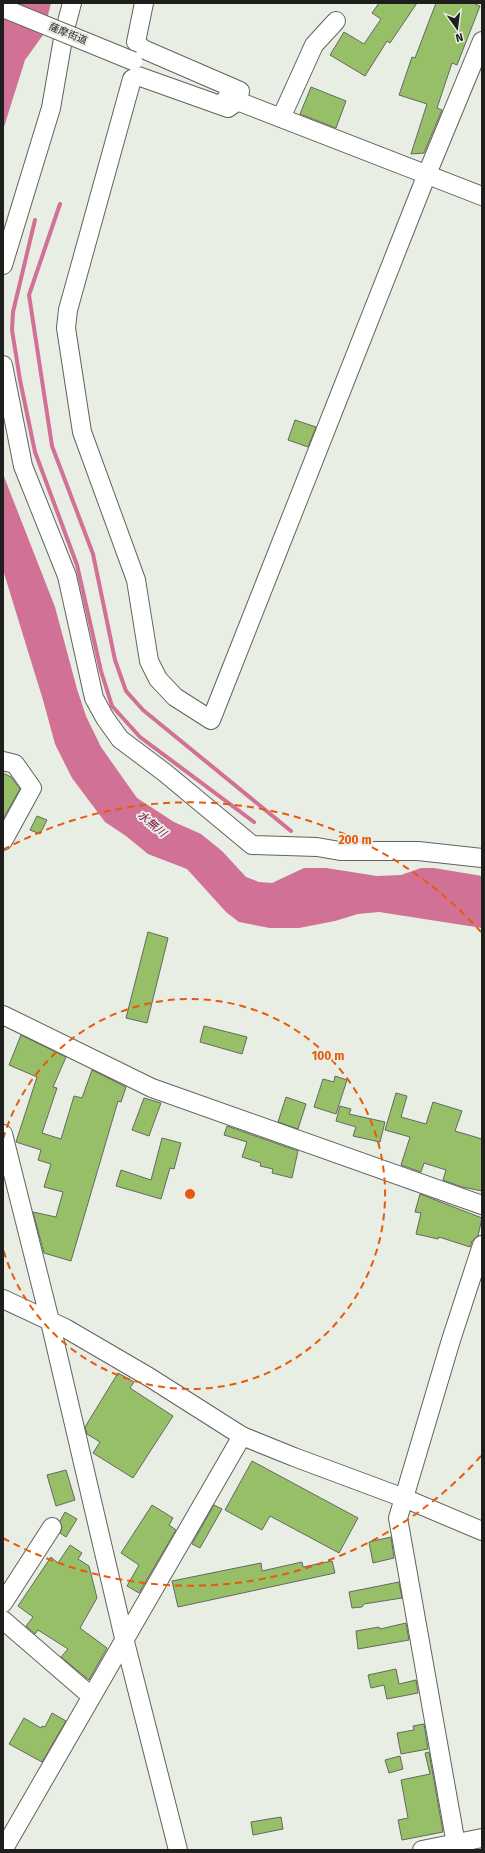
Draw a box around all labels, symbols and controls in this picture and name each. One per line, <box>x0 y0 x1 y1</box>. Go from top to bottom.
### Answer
north arrow <box>437 8 477 48</box>
street label: 薩摩街道 <box>47 21 89 47</box>
text: N <box>454 30 464 44</box>
water label: 水無川 <box>135 808 170 840</box>
text: 200 m <box>338 833 372 847</box>
text: 100 m <box>312 1049 344 1063</box>
centre of rings <box>183 1187 197 1201</box>

